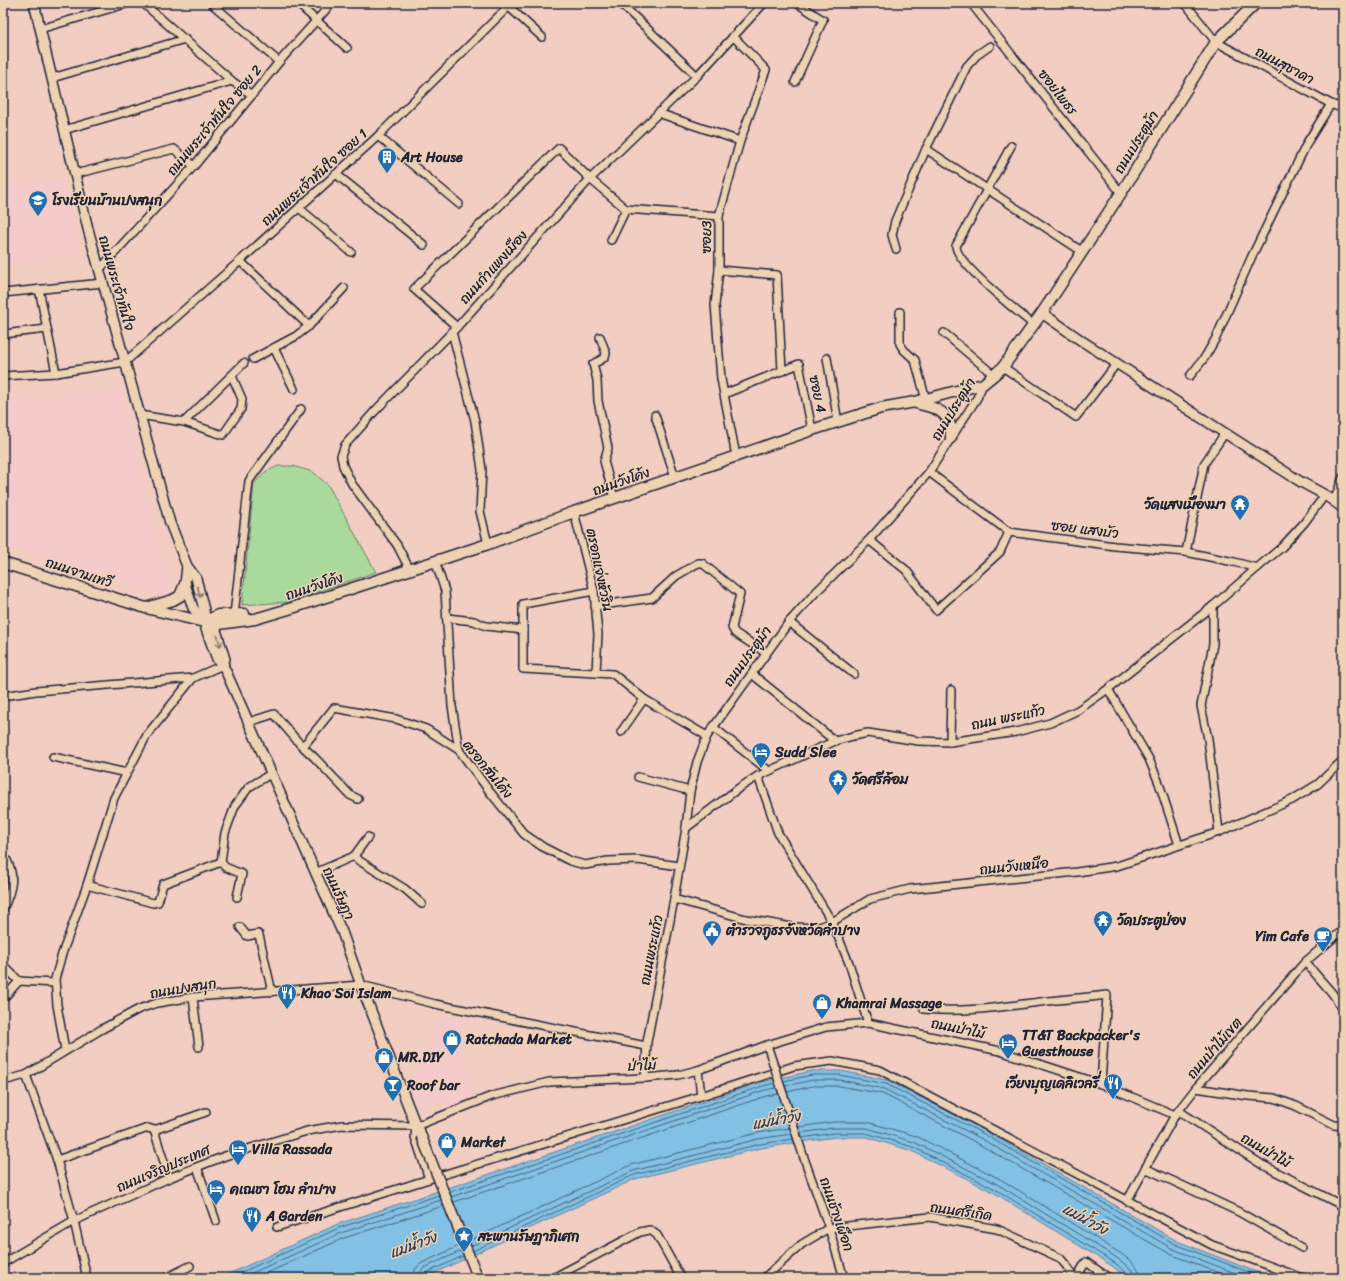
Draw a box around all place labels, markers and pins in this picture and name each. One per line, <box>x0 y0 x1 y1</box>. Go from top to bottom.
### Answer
place label: Art House <box>400 145 463 170</box>
building icon: Art House <box>376 146 398 174</box>
place label: โรงเรียนบ้านปงสนุก <box>52 188 163 213</box>
school or university icon: โรงเรียนบ้านปงสนุก <box>27 189 49 217</box>
place label: วัดแสงเมืองมา <box>1144 492 1226 517</box>
temple icon: วัดแสงเมืองมา <box>1229 493 1251 521</box>
place label: Sudd Slee <box>774 740 837 765</box>
hotel icon: Sudd Slee <box>750 741 772 769</box>
place label: วัดศรีล้อม <box>852 767 909 792</box>
temple icon: วัดศรีล้อม <box>827 768 849 796</box>
place label: วัดประตูป่อง <box>1117 908 1187 933</box>
temple icon: วัดประตูป่อง <box>1092 909 1114 937</box>
place label: ตำรวจภูธรจังหวัดลำปาง <box>725 918 860 943</box>
public building icon: ตำรวจภูธรจังหวัดลำปาง <box>701 919 723 947</box>
place label: Yim Cafe <box>1255 924 1309 949</box>
cafe icon: Yim Cafe <box>1312 925 1334 953</box>
place label: Khao Soi Islam <box>300 981 392 1006</box>
restaurant icon: Khao Soi Islam <box>276 982 298 1010</box>
place label: Khamrai Massage <box>835 991 942 1016</box>
shop icon: Khamrai Massage <box>811 992 833 1020</box>
place label: TT&T Backpacker's Guesthouse <box>1021 1023 1141 1064</box>
place label: Ratchada Market <box>465 1027 573 1052</box>
shop icon: Ratchada Market <box>441 1028 463 1056</box>
hotel icon: TT&T Backpacker's Guesthouse <box>997 1032 1019 1060</box>
place label: MR.DIY <box>397 1045 445 1070</box>
shop icon: MR.DIY <box>373 1046 395 1074</box>
place label: เวียงบุญเดลิเวลรี่ <box>1005 1070 1102 1096</box>
restaurant icon: เวียงบุญเดลิเวลรี่ <box>1102 1072 1124 1100</box>
place label: Roof bar <box>406 1073 461 1098</box>
bar icon: Roof bar <box>382 1074 404 1102</box>
place label: Market <box>460 1130 507 1155</box>
shop icon: Market <box>436 1131 458 1159</box>
place label: Villa Rassada <box>252 1137 333 1162</box>
hotel icon: Villa Rassada <box>227 1138 249 1166</box>
place label: คเณชา โฮม ลำปาง <box>229 1177 336 1202</box>
hotel icon: คเณชา โฮม ลำปาง <box>205 1178 227 1206</box>
place label: A Garden <box>265 1204 323 1229</box>
restaurant icon: A Garden <box>241 1205 263 1233</box>
place label: สะพานรัษฎาภิเศก <box>477 1224 580 1249</box>
place icon: สะพานรัษฎาภิเศก <box>453 1225 475 1253</box>

